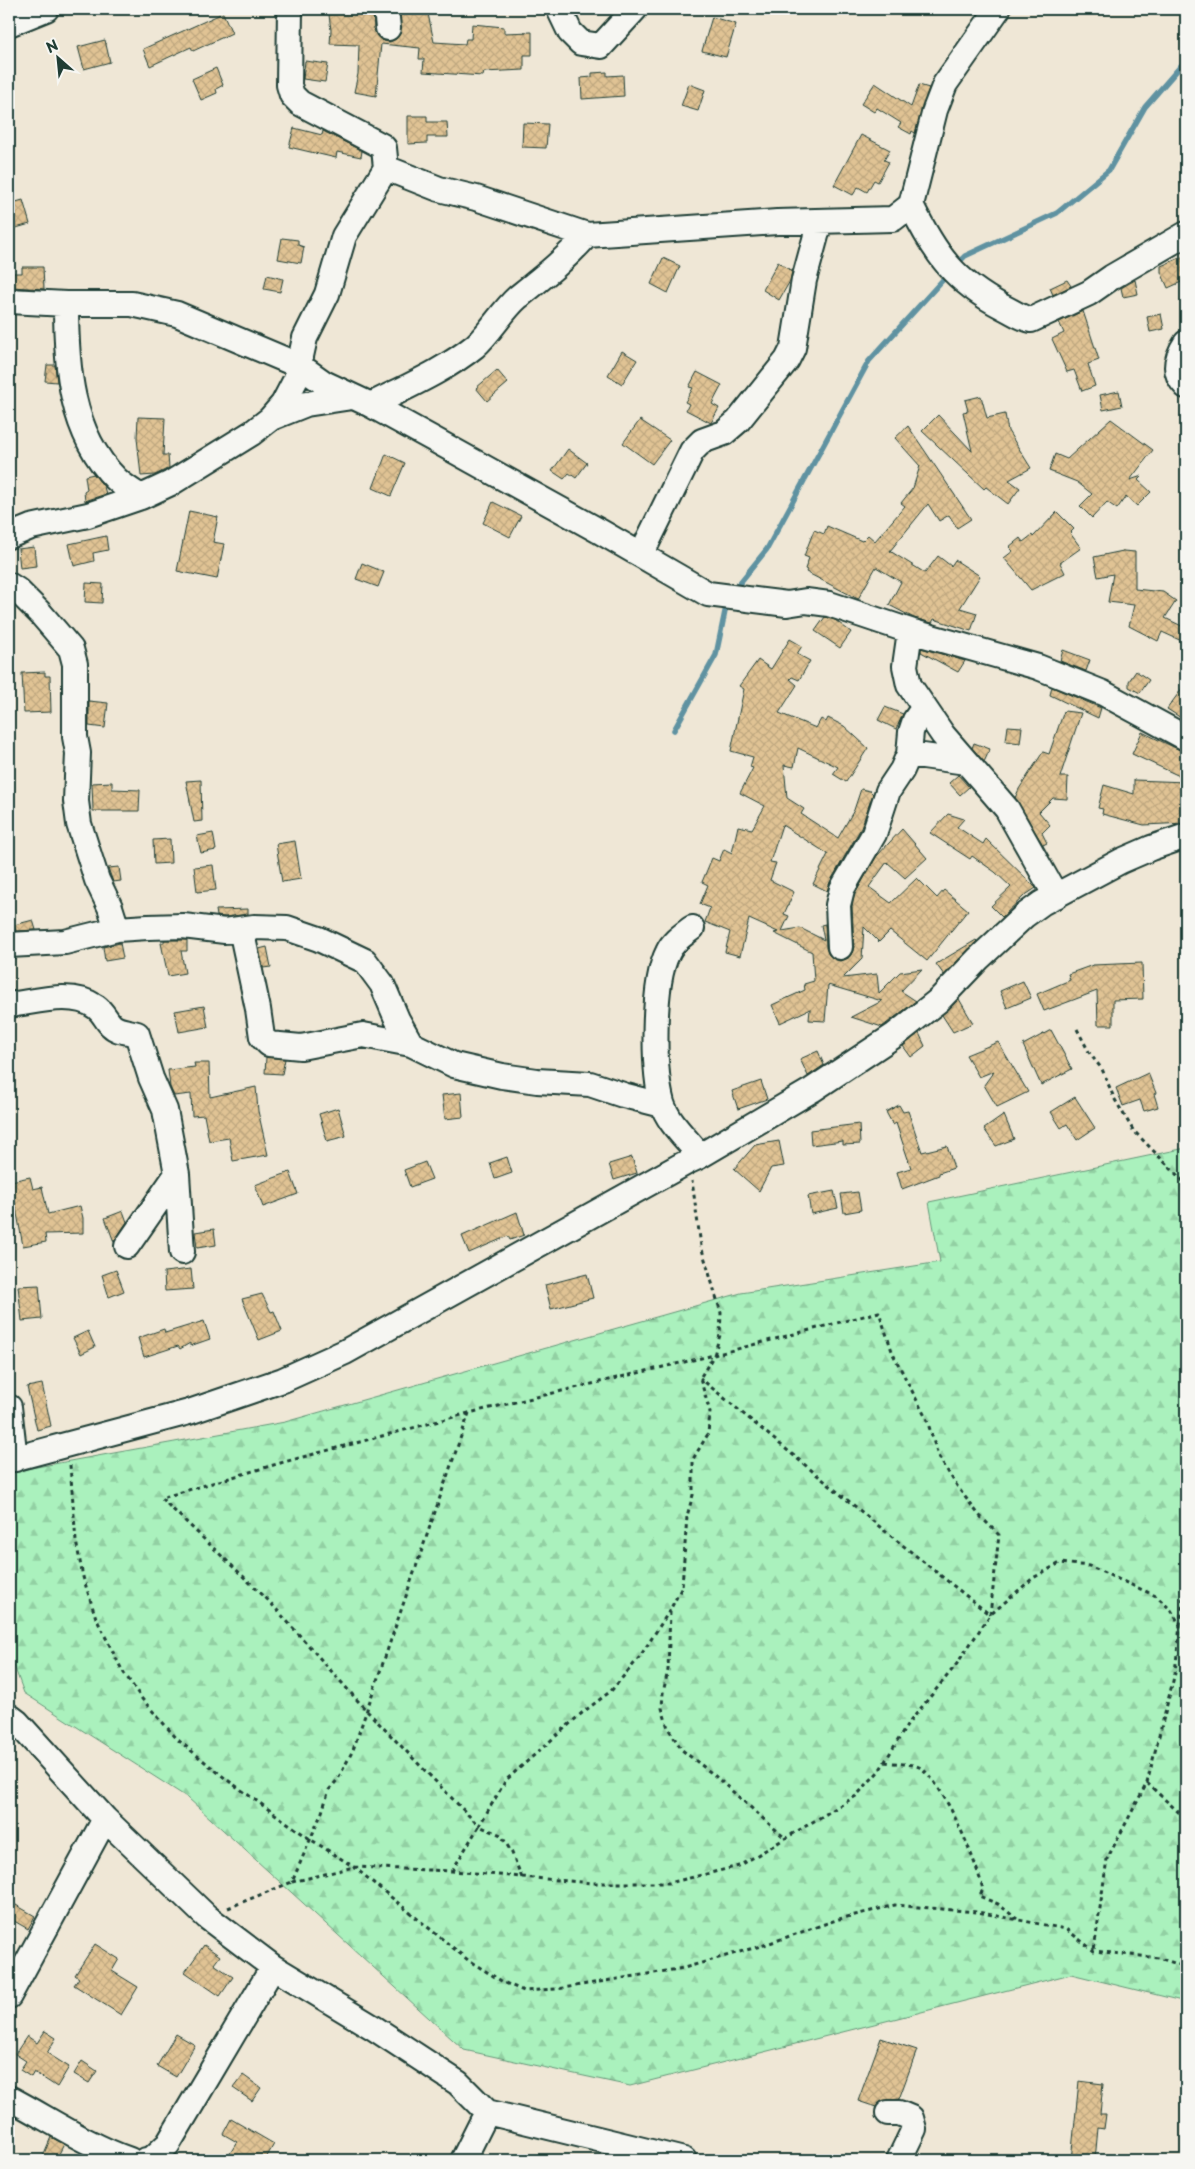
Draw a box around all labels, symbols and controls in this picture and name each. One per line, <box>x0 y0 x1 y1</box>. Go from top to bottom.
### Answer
north arrow <box>32 32 82 82</box>
text: N <box>42 34 62 58</box>

